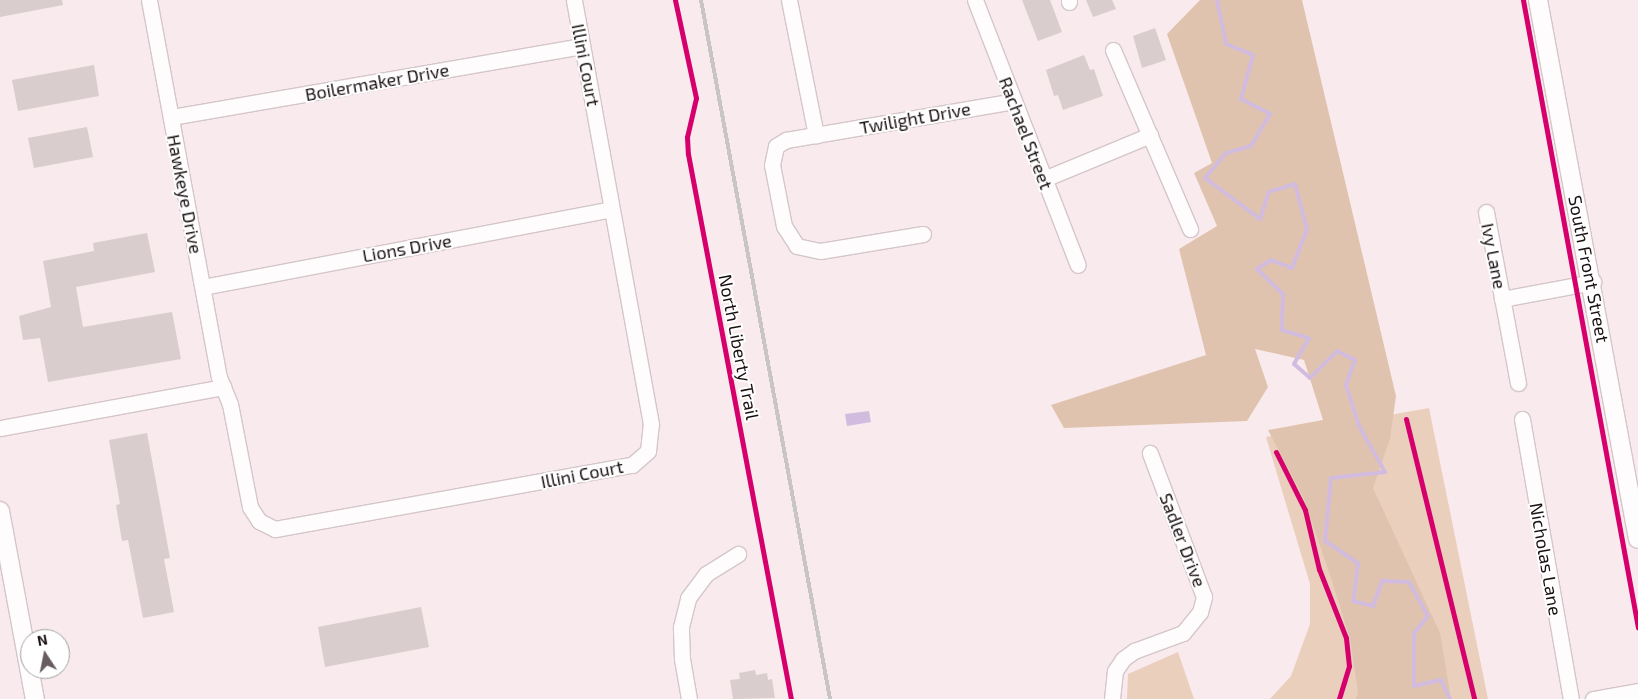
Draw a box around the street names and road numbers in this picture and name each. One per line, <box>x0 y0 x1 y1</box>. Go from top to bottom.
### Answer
street label: Illini Court <box>567 22 605 108</box>
street label: Boilermaker Drive <box>303 59 451 105</box>
street label: Rachael Street <box>995 73 1057 193</box>
street label: Twilight Drive <box>858 98 972 138</box>
street label: Hawkeye Drive <box>163 133 207 255</box>
street label: South Front Street <box>1564 193 1614 345</box>
street label: Ivy Lane <box>1477 221 1511 291</box>
street label: Lions Drive <box>361 230 453 266</box>
street label: North Liberty Trail <box>714 272 764 422</box>
street label: Illini Court <box>539 455 625 493</box>
street label: Sadler Drive <box>1155 490 1211 590</box>
street label: Nicholas Lane <box>1525 501 1567 617</box>

